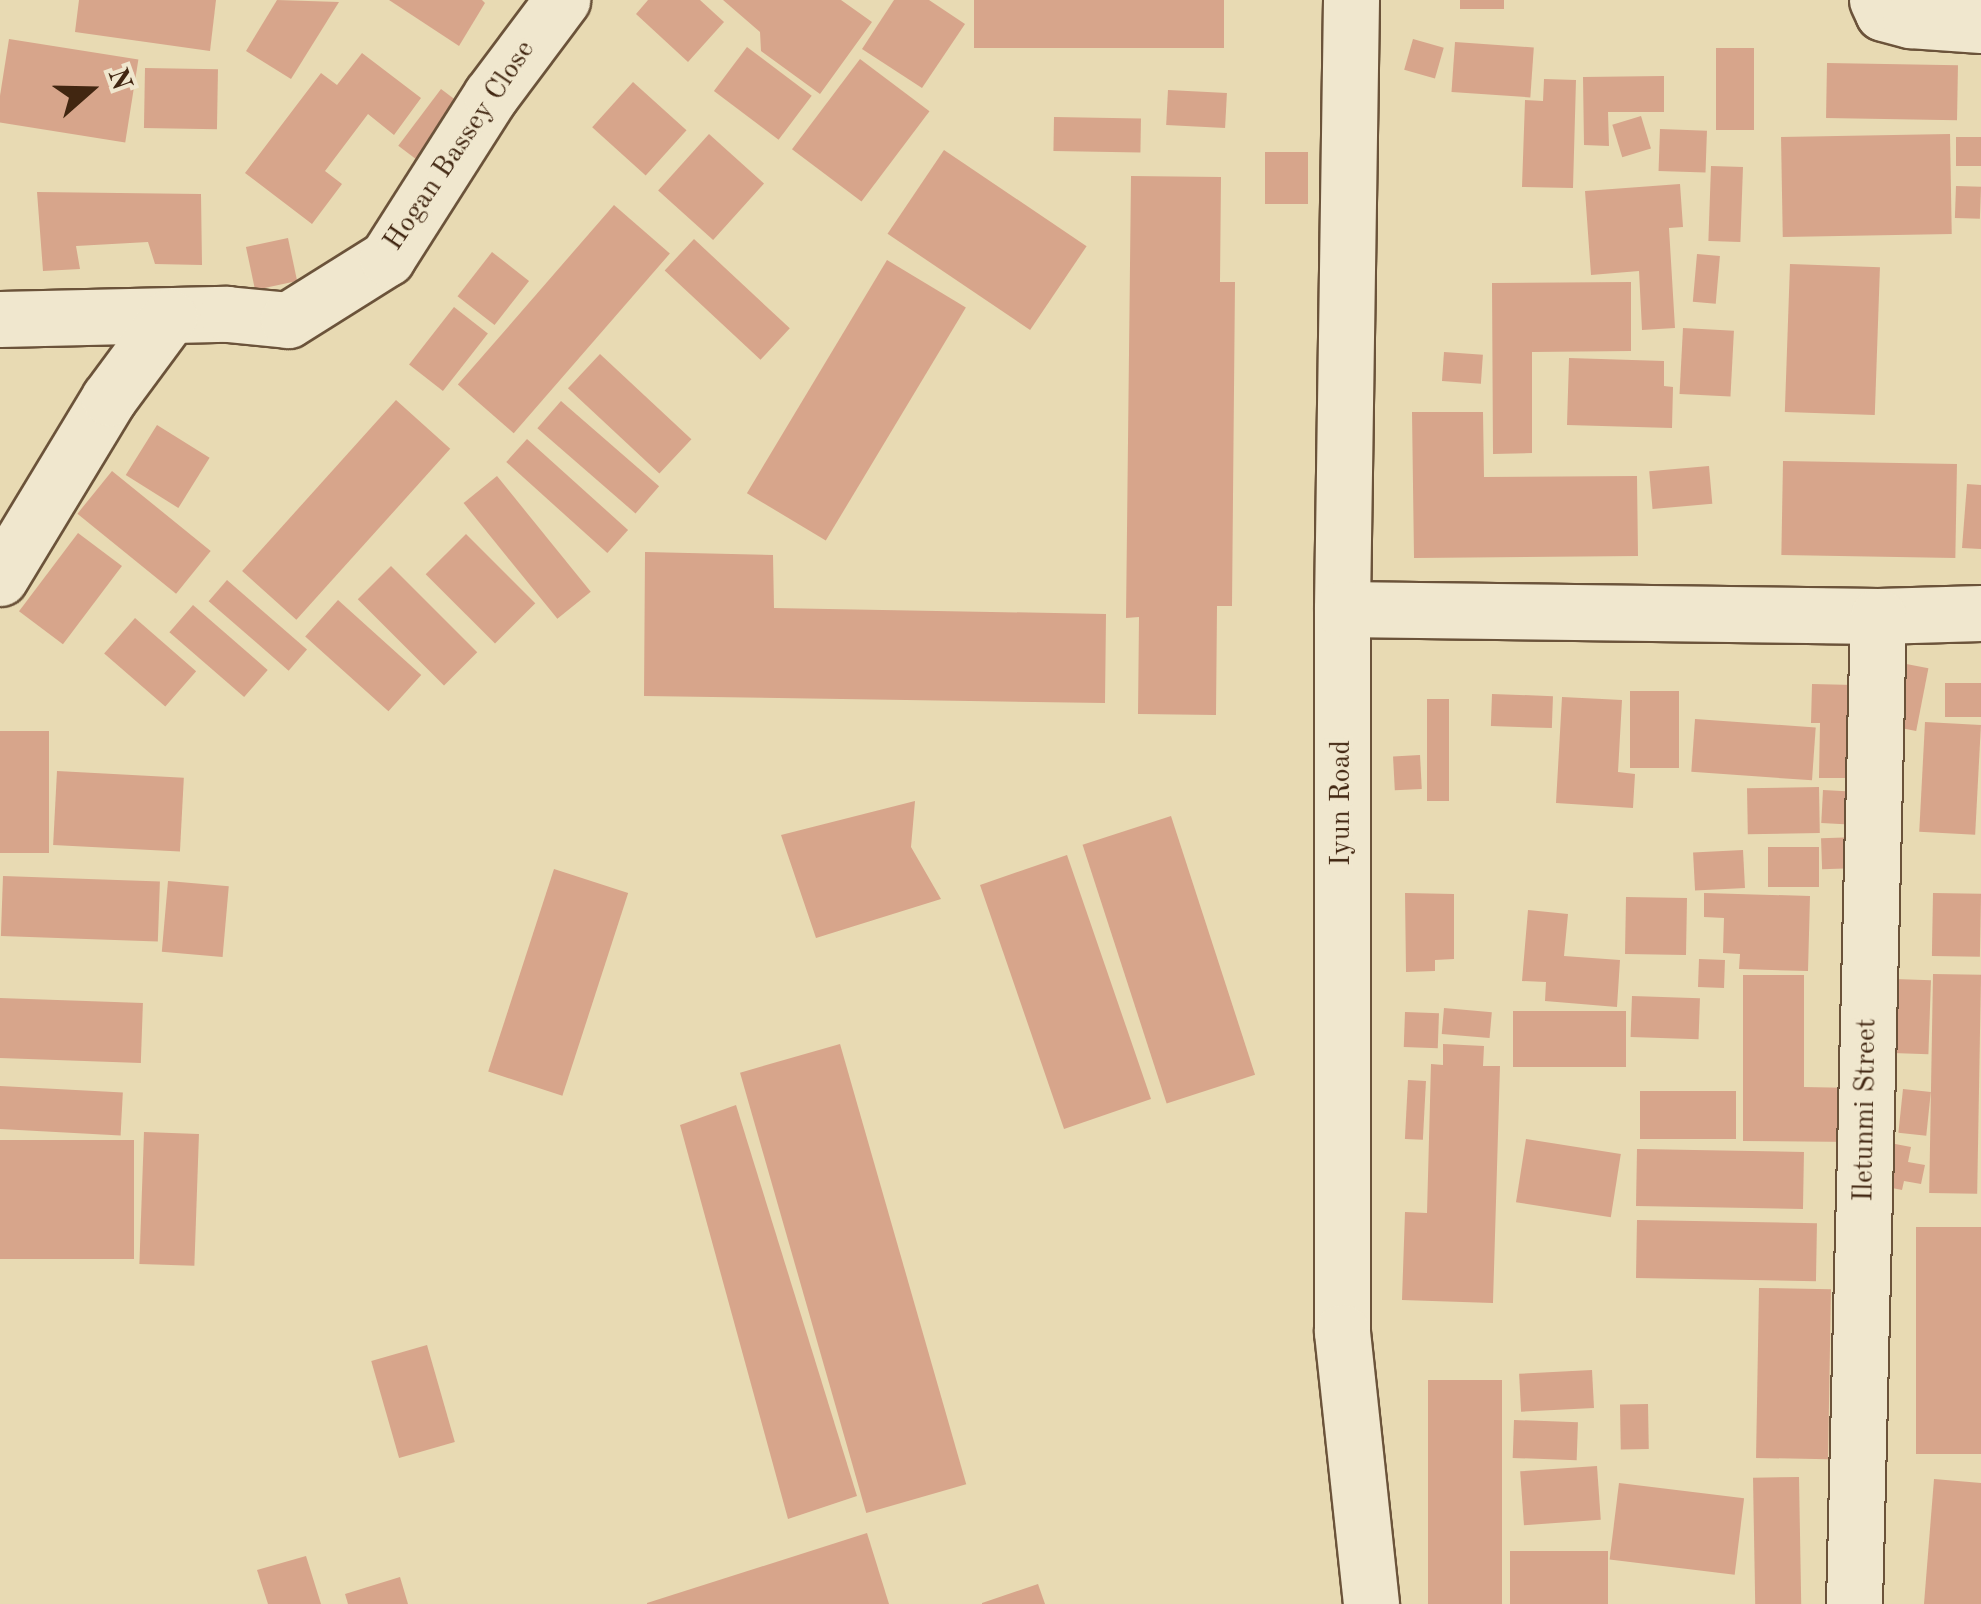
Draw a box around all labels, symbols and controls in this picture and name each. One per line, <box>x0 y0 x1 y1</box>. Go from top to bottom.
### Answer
street label: Hogan Bassey Close <box>377 35 543 257</box>
north arrow <box>40 40 140 140</box>
text: N <box>101 65 135 95</box>
street label: Iyun Road <box>1325 740 1359 866</box>
street label: Iletunmi Street <box>1848 1018 1884 1202</box>

